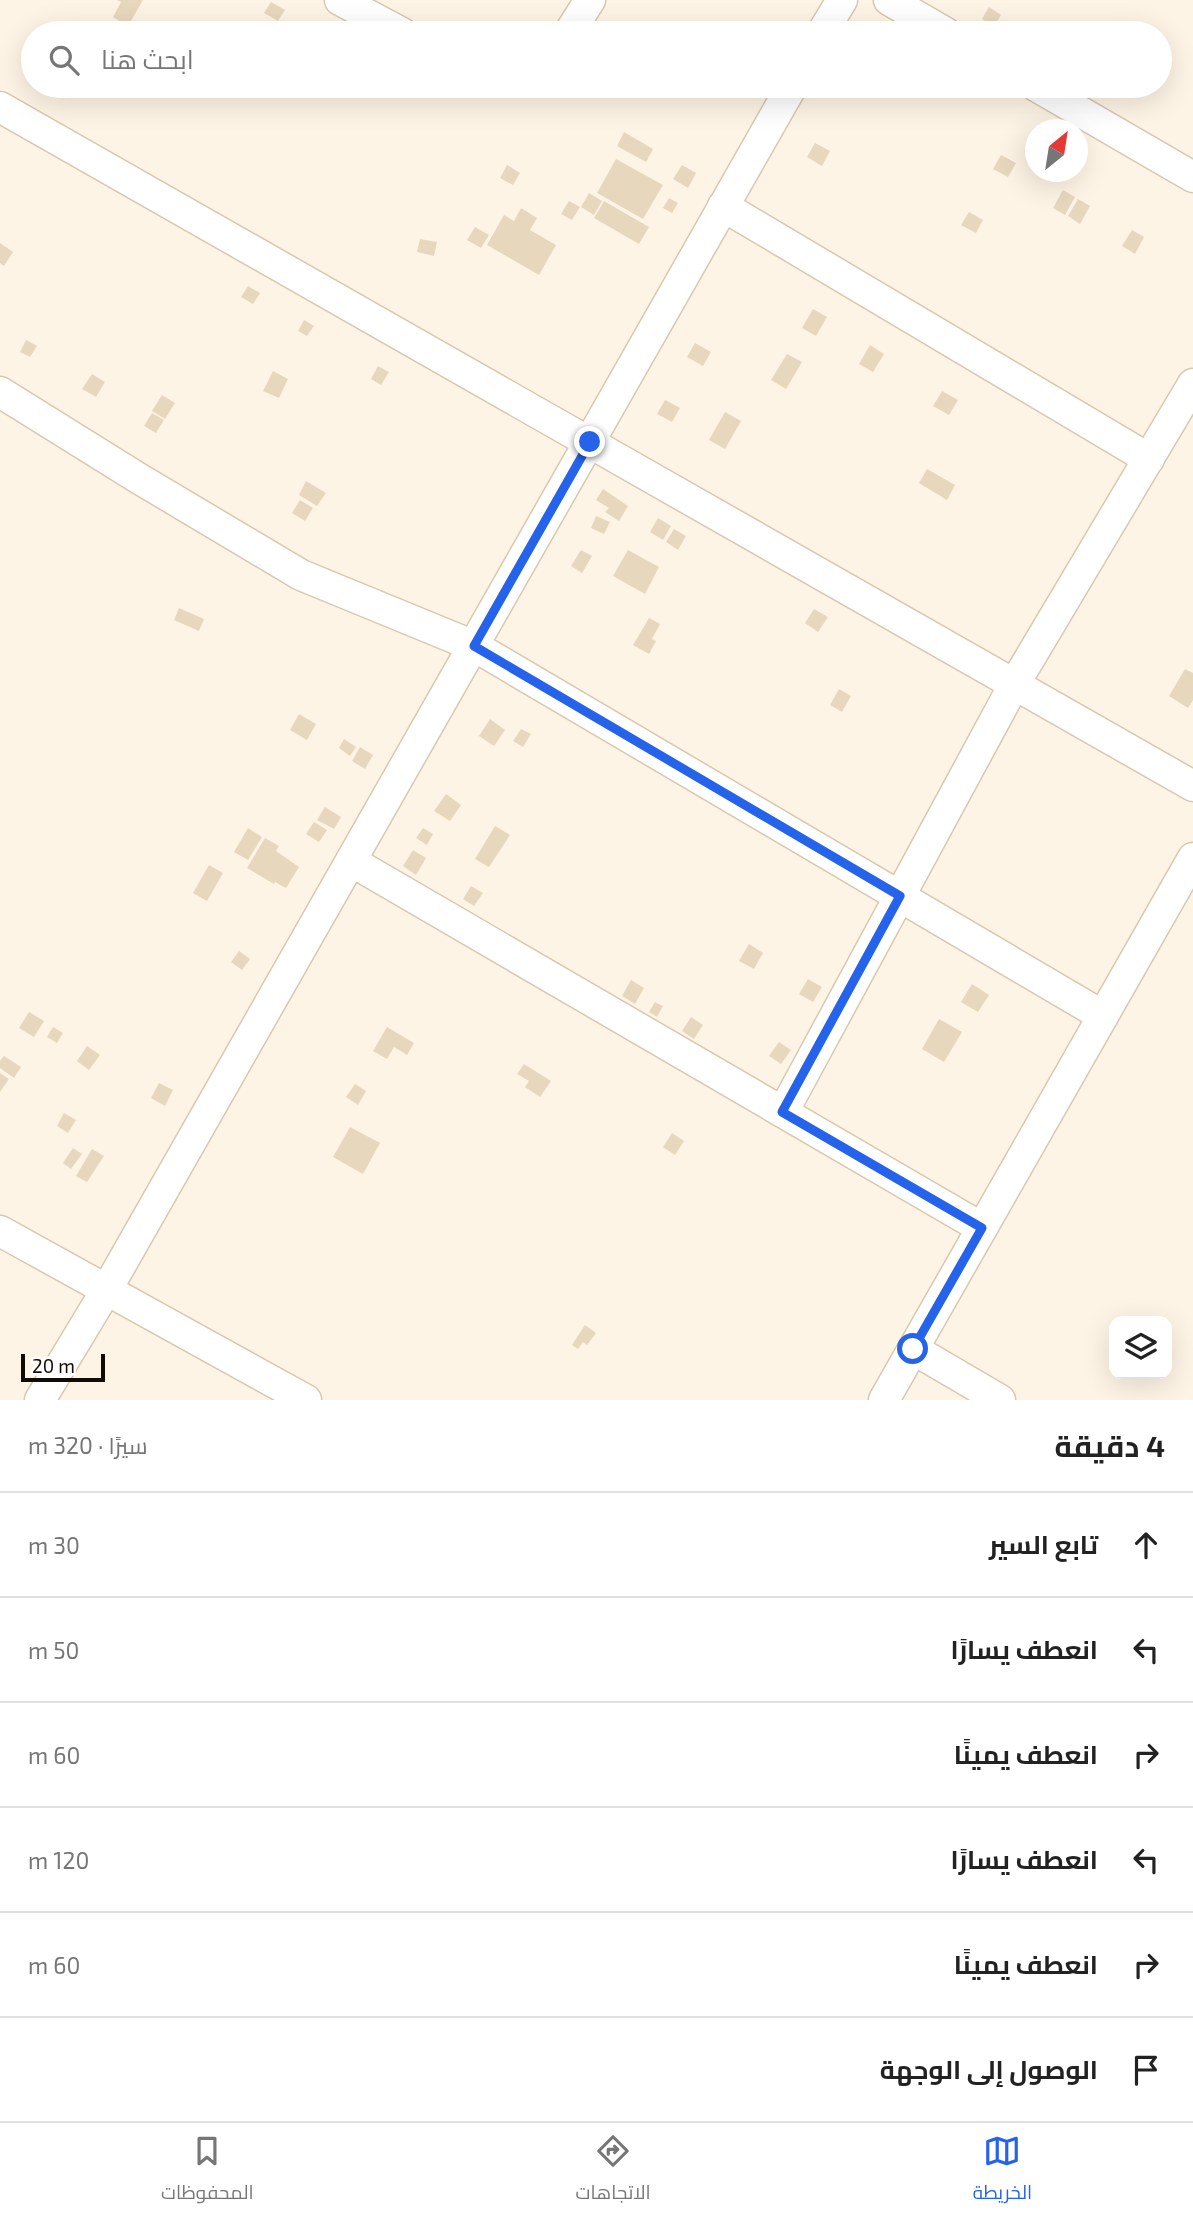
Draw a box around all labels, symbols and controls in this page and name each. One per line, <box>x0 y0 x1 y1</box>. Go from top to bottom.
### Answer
search box <box>21 21 1172 98</box>
icon: search <box>45 41 83 79</box>
text: ابحث هنا <box>101 43 194 74</box>
north arrow <box>1025 119 1088 182</box>
route end <box>574 426 605 457</box>
map controls <box>1109 1316 1172 1379</box>
button: layers <box>1109 1316 1172 1379</box>
route start <box>897 1333 928 1364</box>
scale bar <box>21 1351 105 1383</box>
text: 20 m <box>32 1354 75 1377</box>
text: 4 دقيقة <box>1055 1427 1165 1463</box>
text: سيرًا · 320 m <box>28 1431 147 1459</box>
icon: ahead <box>1127 1526 1165 1564</box>
text: تابع السير <box>989 1528 1098 1559</box>
text: 30 m <box>28 1531 80 1559</box>
icon: left <box>1127 1631 1165 1669</box>
text: انعطف يسارًا <box>951 1633 1098 1664</box>
text: 50 m <box>28 1636 80 1664</box>
icon: right <box>1127 1736 1165 1774</box>
text: انعطف يمينًا <box>954 1738 1098 1769</box>
text: 60 m <box>28 1741 80 1769</box>
icon: left <box>1127 1841 1165 1879</box>
text: انعطف يسارًا <box>951 1843 1098 1874</box>
text: 120 m <box>28 1846 89 1874</box>
icon: right <box>1127 1946 1165 1984</box>
text: انعطف يمينًا <box>954 1948 1098 1979</box>
text: 60 m <box>28 1951 80 1979</box>
icon: arrive <box>1127 2051 1165 2089</box>
text: الوصول إلى الوجهة <box>880 2053 1098 2084</box>
tab: المحفوظات <box>161 2132 254 2210</box>
tab: الاتجاهات <box>575 2132 651 2210</box>
tab: الخريطة <box>973 2132 1032 2210</box>

